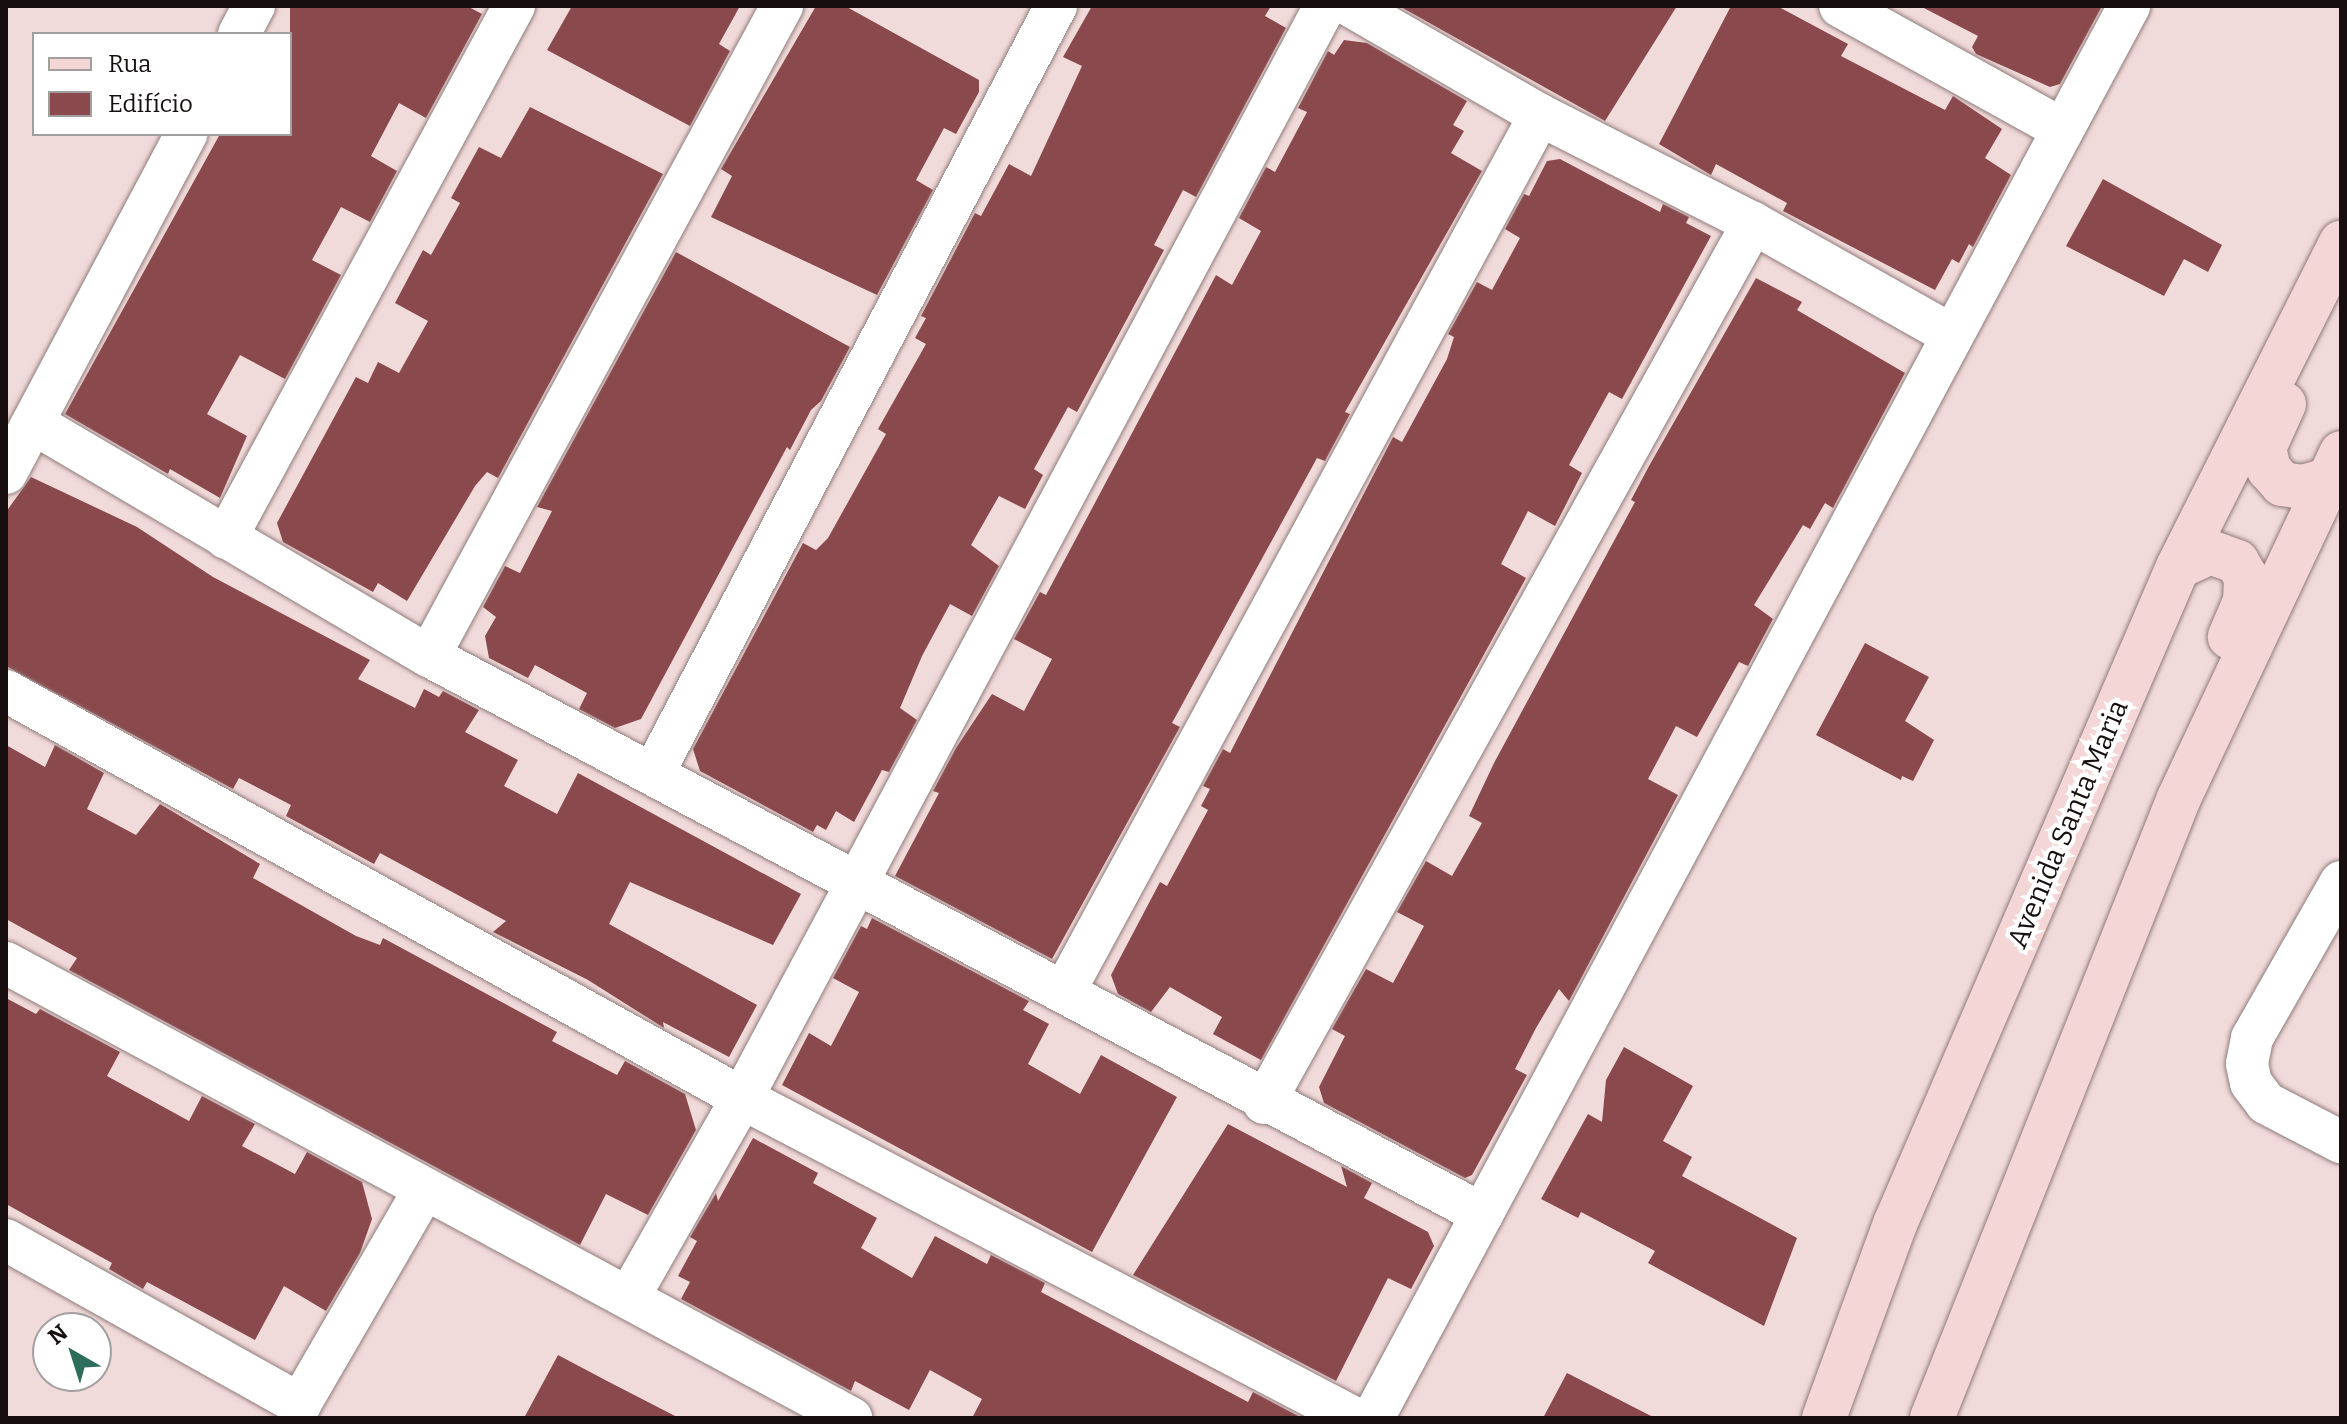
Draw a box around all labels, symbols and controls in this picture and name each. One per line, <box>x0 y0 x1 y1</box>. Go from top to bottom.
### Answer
legend <box>32 32 292 136</box>
text: Rua <box>108 50 151 78</box>
text: Edifício <box>108 90 193 118</box>
street label: Avenida Santa Maria <box>2001 695 2135 953</box>
north arrow <box>32 1312 112 1392</box>
text: N <box>43 1319 73 1350</box>

